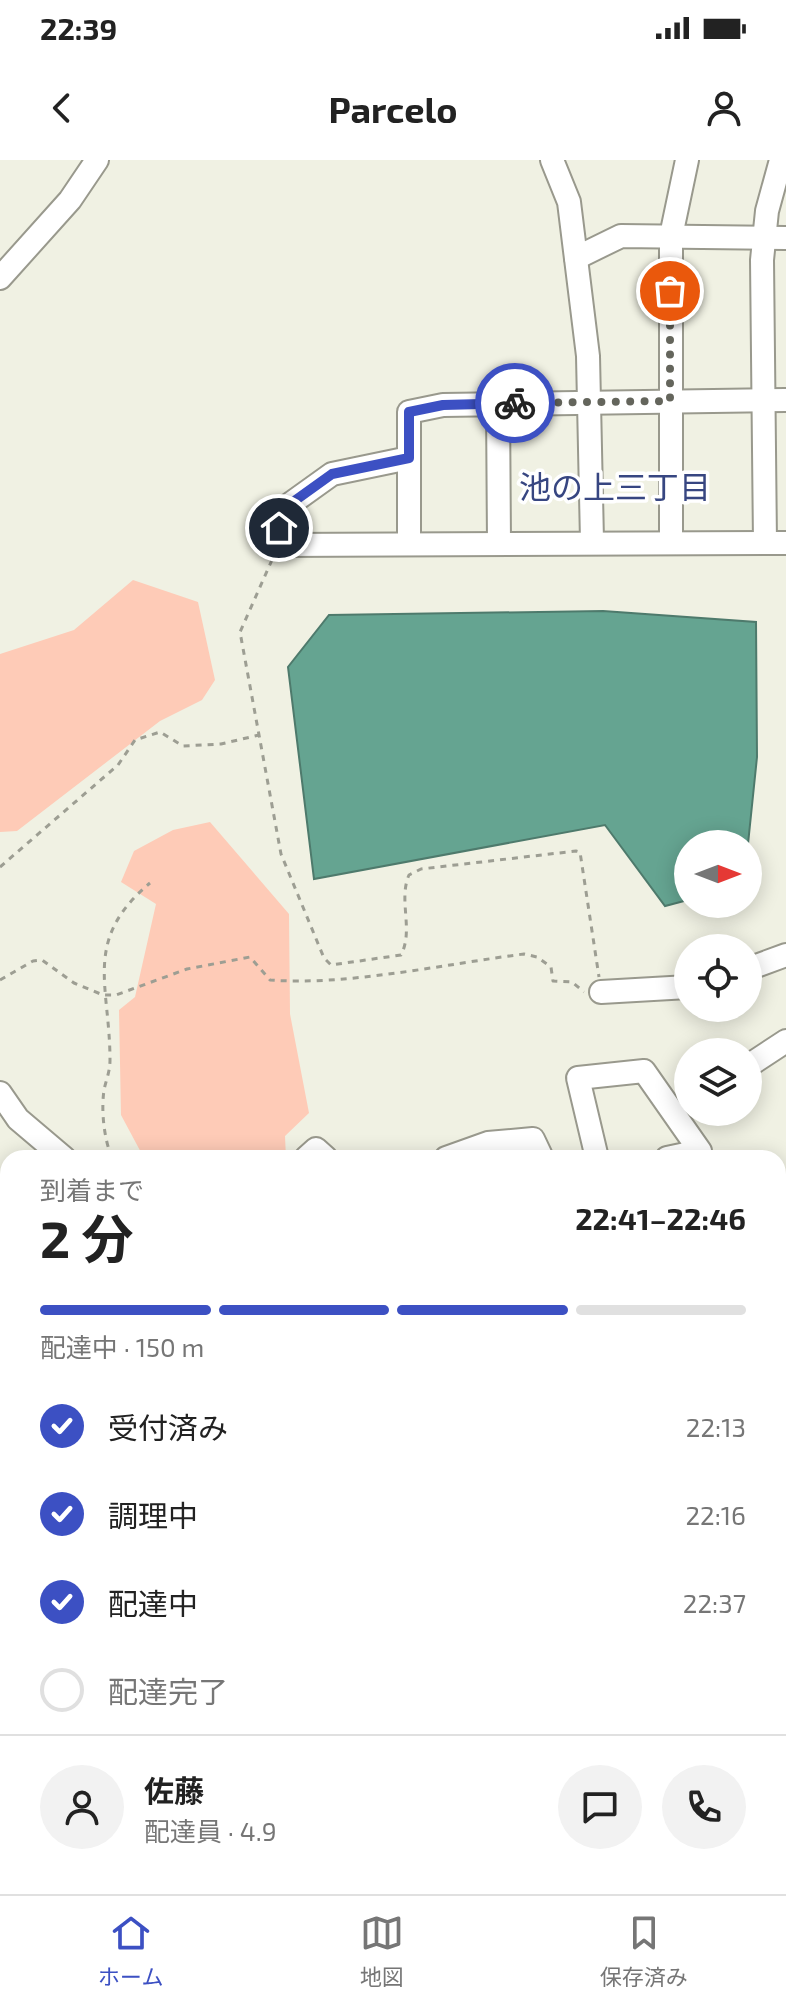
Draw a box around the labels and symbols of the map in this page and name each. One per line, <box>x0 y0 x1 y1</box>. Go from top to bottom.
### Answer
pin <box>636 257 704 325</box>
courier <box>475 363 555 443</box>
district label: 池の上三丁目 <box>519 467 711 505</box>
pin <box>245 494 313 562</box>
north arrow <box>674 830 762 918</box>

